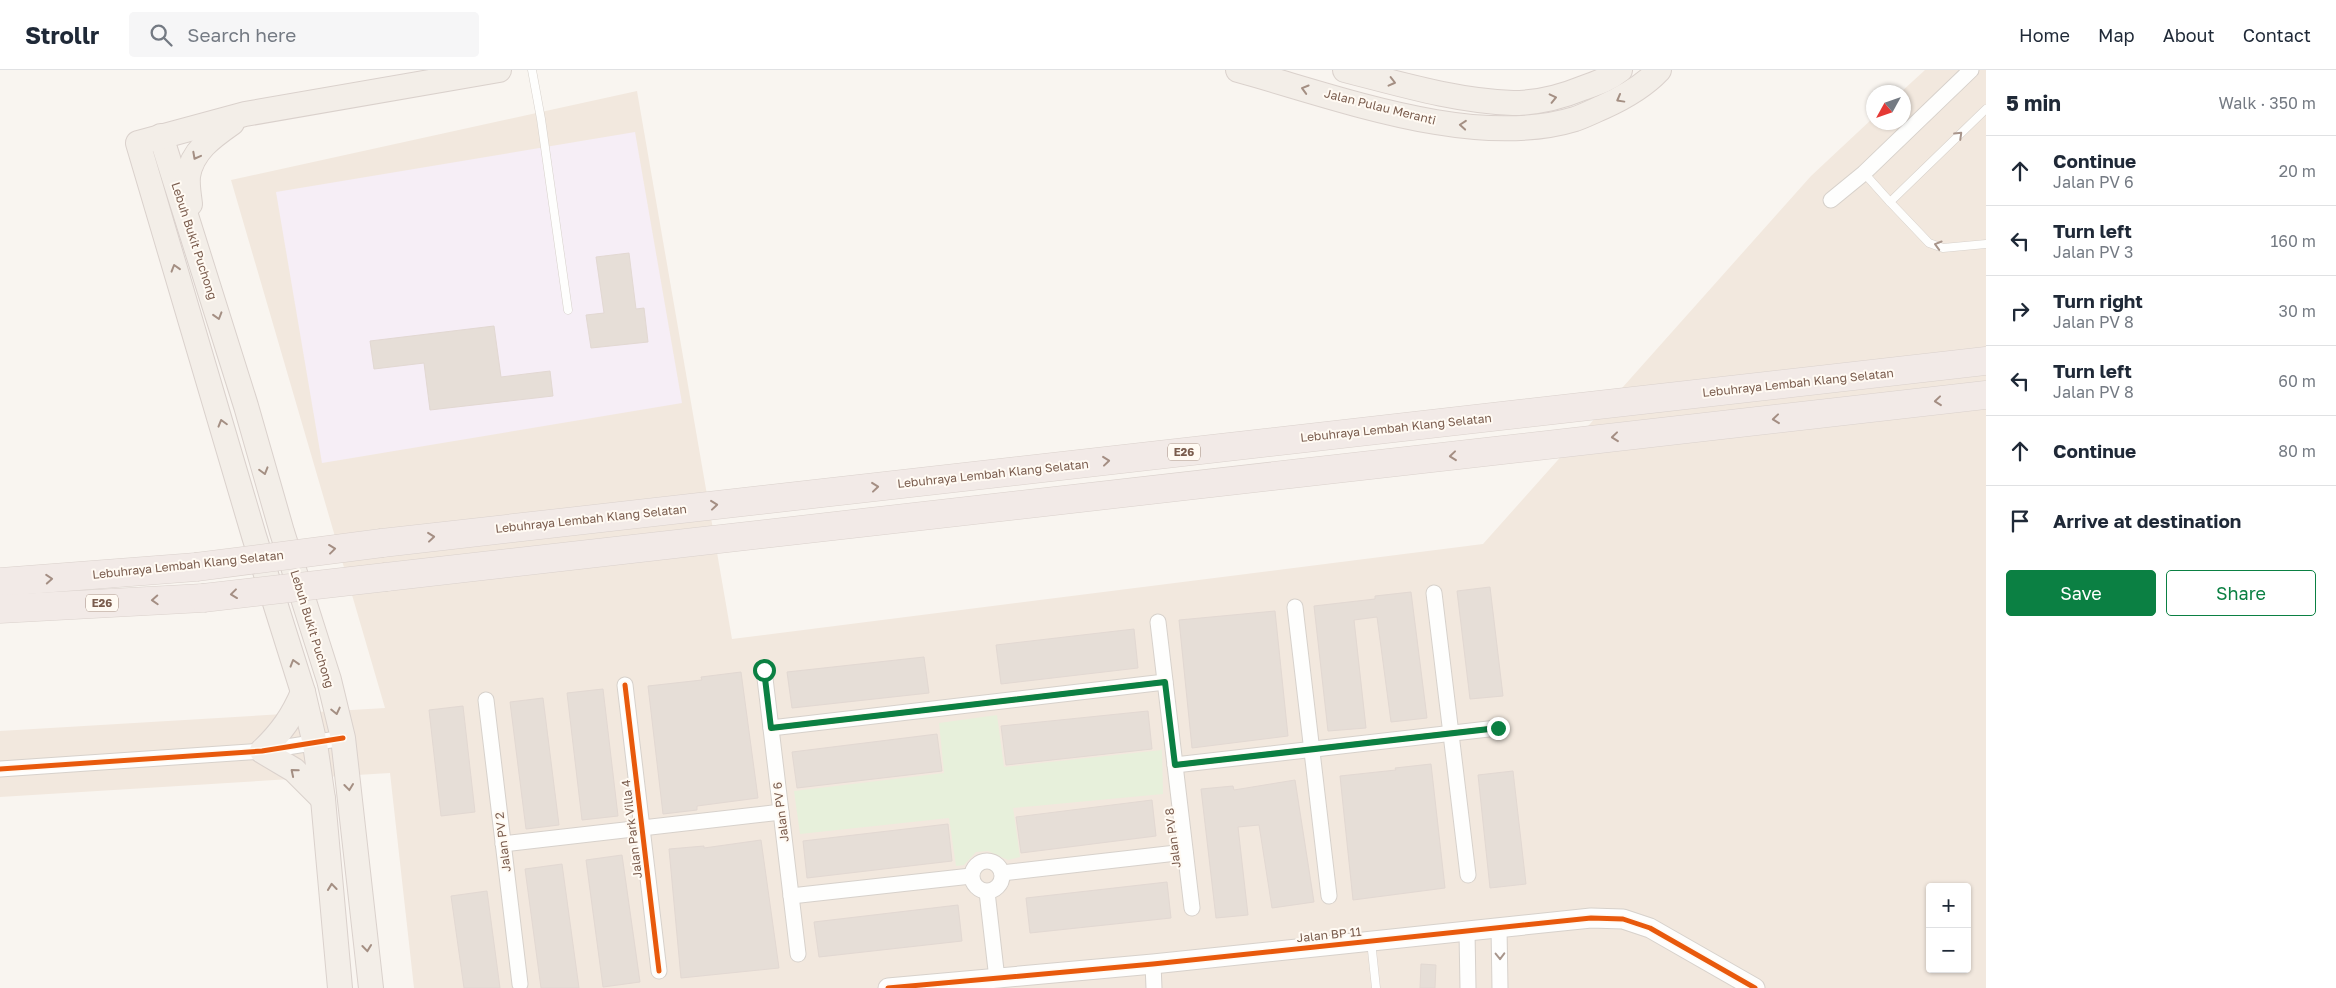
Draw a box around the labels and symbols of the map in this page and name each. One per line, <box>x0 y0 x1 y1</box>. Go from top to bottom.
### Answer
one-way arrow <box>1388 76 1397 87</box>
one-way arrow <box>1301 84 1310 94</box>
street label: Jalan Pulau Meranti <box>1323 85 1437 128</box>
north arrow <box>1866 85 1911 130</box>
one-way arrow <box>1617 92 1626 102</box>
one-way arrow <box>1548 93 1557 104</box>
one-way arrow <box>1459 120 1467 131</box>
one-way arrow <box>1954 131 1963 140</box>
one-way arrow <box>192 151 202 160</box>
street label: Lebuh Bukit Puchong <box>168 180 221 302</box>
one-way arrow <box>1934 240 1942 251</box>
one-way arrow <box>170 264 180 272</box>
one-way arrow <box>212 311 222 319</box>
street label: Lebuhraya Lembah Klang Selatan <box>1701 365 1894 400</box>
one-way arrow <box>1933 395 1941 406</box>
street label: Lebuhraya Lembah Klang Selatan <box>1299 410 1492 445</box>
one-way arrow <box>1772 413 1780 424</box>
one-way arrow <box>217 420 227 428</box>
one-way arrow <box>1610 431 1618 442</box>
road number: E26 <box>1168 444 1200 461</box>
one-way arrow <box>1449 450 1457 461</box>
street label: Lebuhraya Lembah Klang Selatan <box>896 456 1089 491</box>
one-way arrow <box>1103 456 1111 467</box>
one-way arrow <box>259 467 269 475</box>
one-way arrow <box>871 482 879 493</box>
one-way arrow <box>710 500 718 511</box>
street label: Lebuhraya Lembah Klang Selatan <box>494 501 687 536</box>
one-way arrow <box>427 532 435 543</box>
one-way arrow <box>327 545 336 555</box>
street label: Lebuhraya Lembah Klang Selatan <box>91 547 284 582</box>
street label: Lebuh Bukit Puchong <box>287 568 338 690</box>
one-way arrow <box>45 573 53 584</box>
one-way arrow <box>229 588 237 599</box>
road number: E26 <box>86 594 118 612</box>
one-way arrow <box>150 595 158 606</box>
one-way arrow <box>289 659 299 667</box>
route start <box>753 659 776 682</box>
one-way arrow <box>330 706 341 715</box>
route end <box>1487 717 1510 740</box>
one-way arrow <box>291 768 300 777</box>
street label: Jalan Park Villa 4 <box>618 779 645 879</box>
street label: Jalan PV 6 <box>769 781 792 843</box>
one-way arrow <box>343 783 354 791</box>
street label: Jalan PV 8 <box>1161 807 1184 869</box>
street label: Jalan PV 2 <box>491 811 514 873</box>
one-way arrow <box>326 883 337 891</box>
street label: Jalan BP 11 <box>1296 924 1362 945</box>
one-way arrow <box>361 944 372 952</box>
one-way arrow <box>1495 953 1505 961</box>

